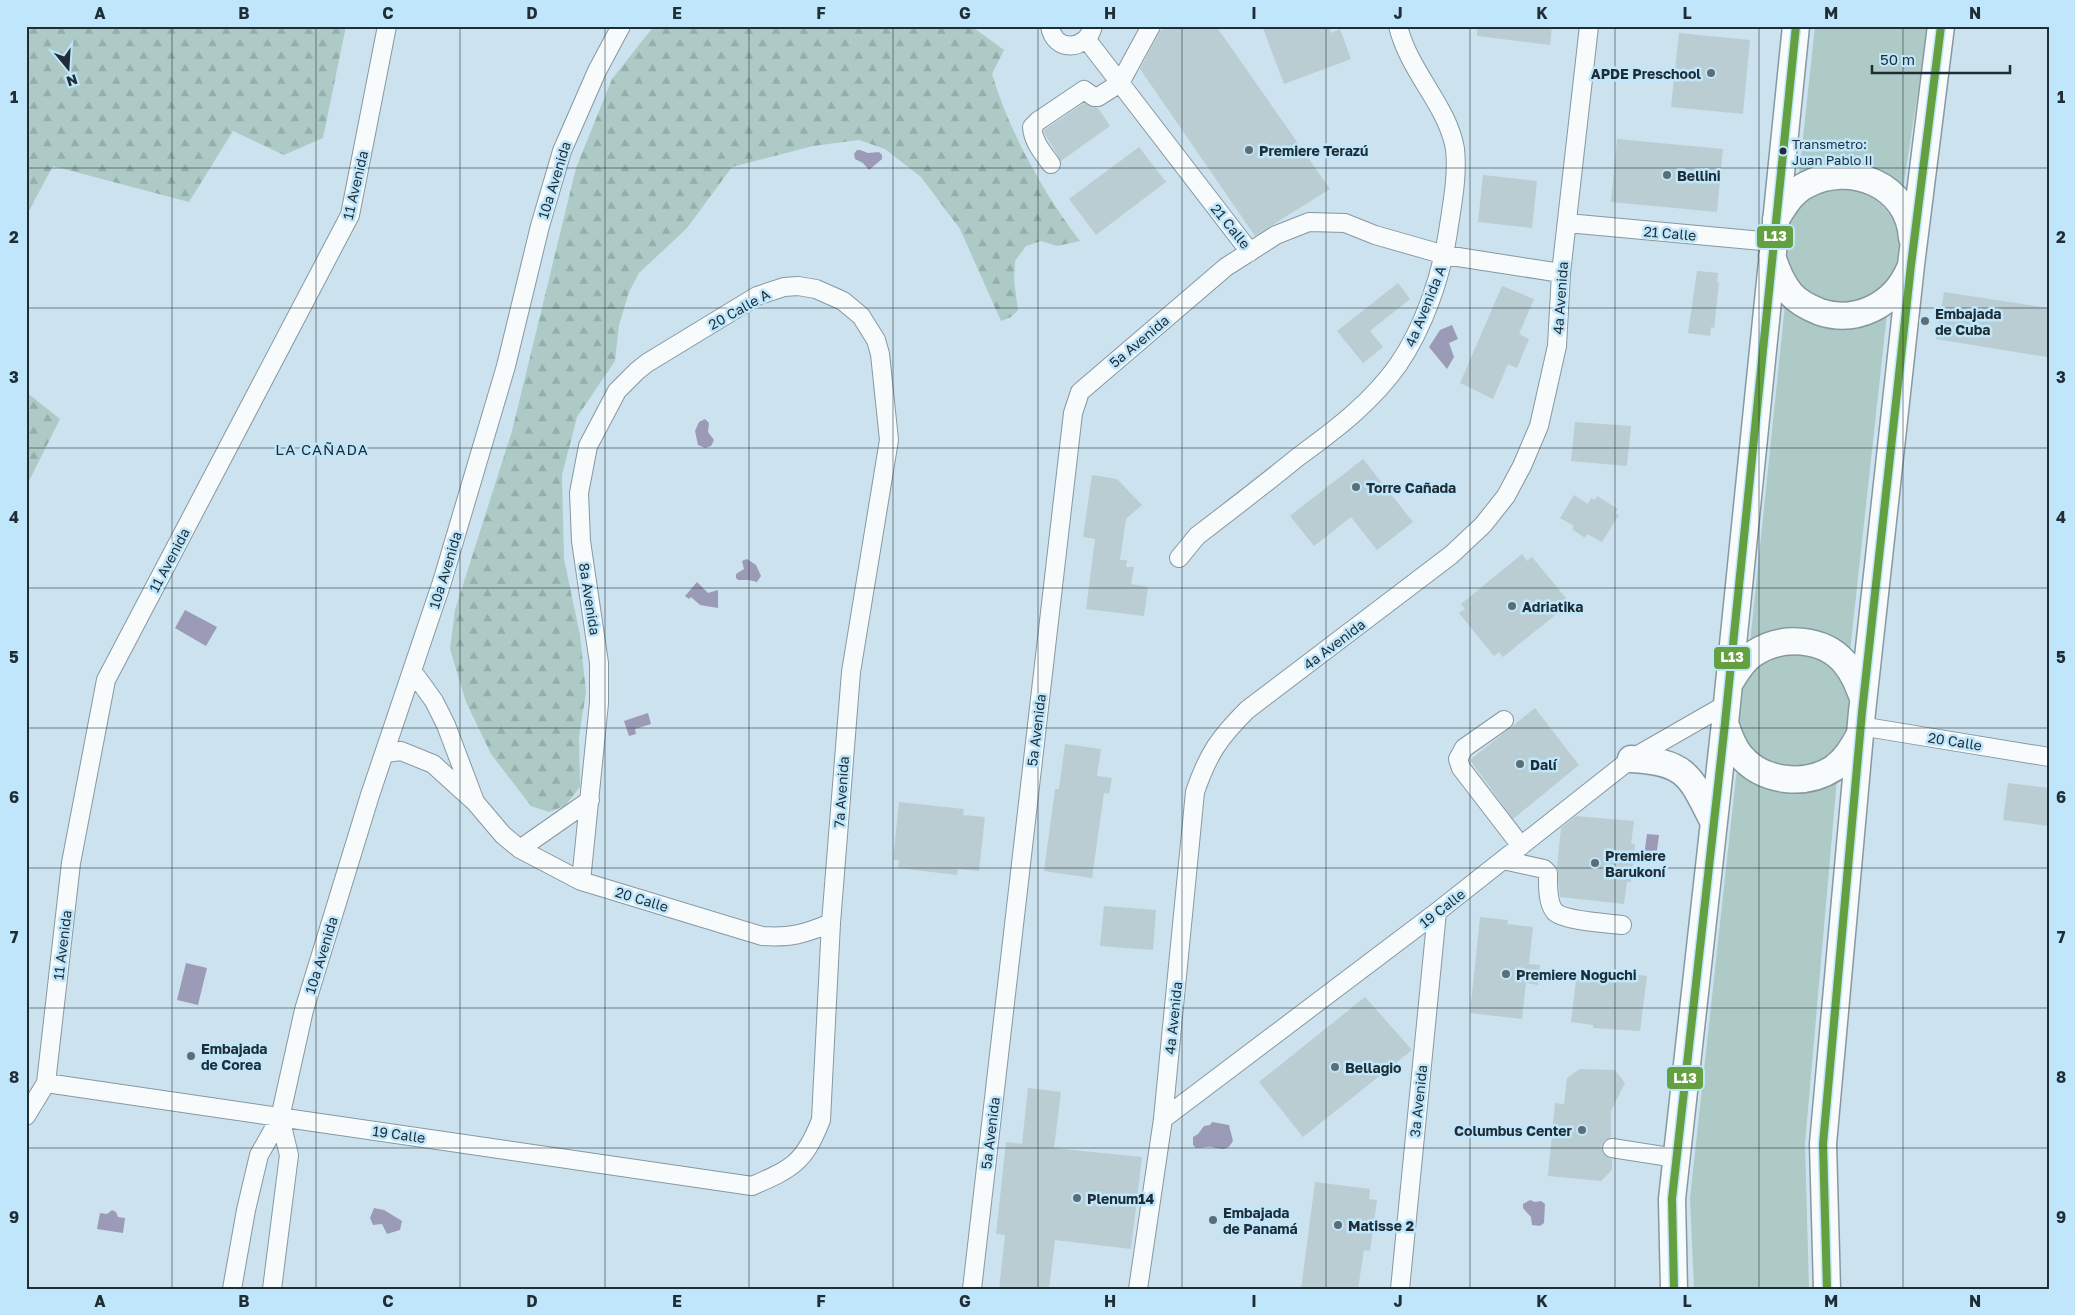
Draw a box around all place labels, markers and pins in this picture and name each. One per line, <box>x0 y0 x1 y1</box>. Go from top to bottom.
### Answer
place label: APDE Preschool <box>1591 65 1701 82</box>
marker: APDE Preschool <box>1705 67 1717 79</box>
place label: Transmetro: Juan Pablo II <box>1792 136 1873 168</box>
place label: Premiere Terazú <box>1259 142 1368 159</box>
marker: Premiere Terazú <box>1243 144 1255 156</box>
marker: Transmetro: Juan Pablo II <box>1778 146 1788 156</box>
place label: Bellini <box>1677 167 1721 184</box>
marker: Bellini <box>1661 169 1673 181</box>
place label: Embajada de Cuba <box>1935 305 2001 338</box>
marker: Embajada de Cuba <box>1919 315 1931 327</box>
place label: Torre Cañada <box>1366 479 1456 496</box>
marker: Torre Cañada <box>1350 481 1362 493</box>
place label: Adriatika <box>1522 598 1583 615</box>
marker: Adriatika <box>1506 600 1518 612</box>
place label: Dalí <box>1530 756 1558 773</box>
marker: Dalí <box>1514 758 1526 770</box>
place label: Premiere Barukoní <box>1605 847 1666 880</box>
marker: Premiere Barukoní <box>1589 857 1601 869</box>
place label: Premiere Noguchi <box>1516 966 1637 983</box>
marker: Premiere Noguchi <box>1500 968 1512 980</box>
place label: Embajada de Corea <box>201 1040 267 1073</box>
marker: Embajada de Corea <box>185 1050 197 1062</box>
place label: Bellagio <box>1345 1059 1401 1076</box>
marker: Bellagio <box>1329 1061 1341 1073</box>
place label: Columbus Center <box>1454 1122 1573 1139</box>
marker: Columbus Center <box>1576 1124 1588 1136</box>
place label: Plenum14 <box>1087 1190 1155 1207</box>
marker: Plenum14 <box>1071 1192 1083 1204</box>
place label: Embajada de Panamá <box>1223 1204 1298 1237</box>
marker: Embajada de Panamá <box>1207 1214 1219 1226</box>
place label: Matisse 2 <box>1348 1217 1414 1234</box>
marker: Matisse 2 <box>1332 1219 1344 1231</box>

